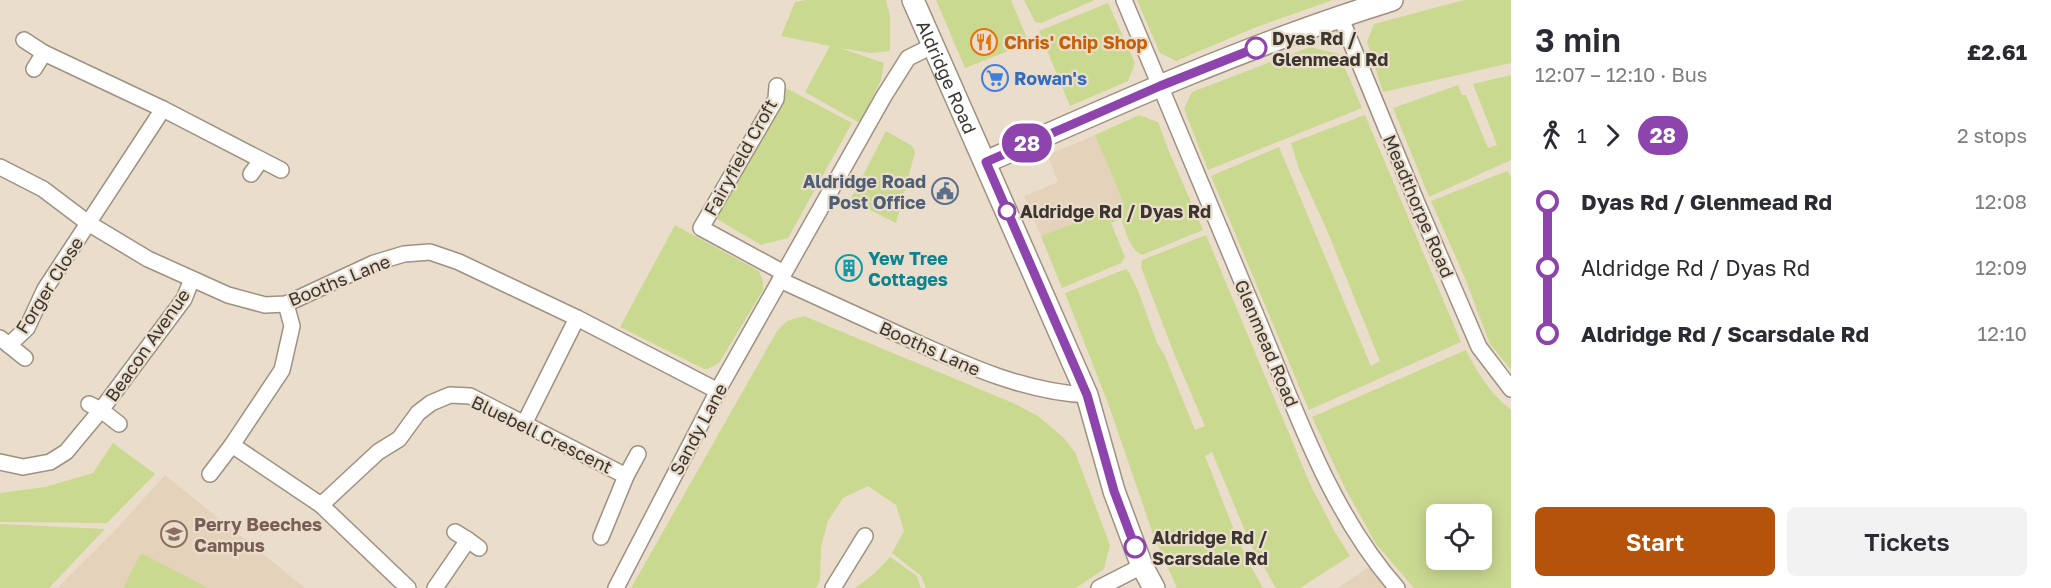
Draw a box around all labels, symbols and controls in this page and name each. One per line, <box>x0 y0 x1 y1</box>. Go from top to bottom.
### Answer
street label: Aldridge Road <box>912 17 981 137</box>
text: 3 min <box>1535 20 1621 59</box>
restaurant icon: Chris' Chip Shop <box>969 27 999 57</box>
place label: Dyas Rd / Glenmead Rd <box>1272 27 1388 70</box>
place label: Chris' Chip Shop <box>1004 31 1148 53</box>
marker: Dyas Rd / Glenmead Rd <box>1245 37 1267 59</box>
text: £2.61 <box>1967 38 2027 65</box>
text: 12:07 – 12:10 · Bus <box>1535 62 1707 86</box>
supermarket icon: Rowan's <box>980 63 1010 93</box>
place label: Rowan's <box>1014 67 1087 89</box>
street label: Fairyfield Croft <box>699 95 781 219</box>
icon: walk <box>1535 119 1568 152</box>
icon: forward <box>1596 119 1629 152</box>
text: 28 <box>1650 122 1676 148</box>
text: 1 <box>1577 123 1587 147</box>
text: 2 stops <box>1957 123 2027 147</box>
line badge: 28 <box>1000 124 1054 162</box>
text: 28 <box>1014 130 1040 156</box>
street label: Meadthorpe Road <box>1379 131 1459 281</box>
place label: Aldridge Road Post Office <box>803 170 926 213</box>
public building icon: Aldridge Road Post Office <box>930 176 960 206</box>
text: Dyas Rd / Glenmead Rd <box>1581 188 1832 215</box>
text: 12:08 <box>1975 189 2027 213</box>
place label: Aldridge Rd / Dyas Rd <box>1020 200 1211 222</box>
marker: Aldridge Rd / Dyas Rd <box>998 202 1016 220</box>
street label: Forger Close <box>11 233 87 337</box>
place label: Yew Tree Cottages <box>868 247 948 290</box>
street label: Booths Lane <box>285 250 393 310</box>
building icon: Yew Tree Cottages <box>834 253 864 283</box>
text: Aldridge Rd / Dyas Rd <box>1581 254 1810 281</box>
text: 12:09 <box>1975 255 2027 279</box>
street label: Glenmead Road <box>1230 276 1304 410</box>
street label: Beacon Avenue <box>100 284 194 406</box>
street label: Booths Lane <box>876 316 984 380</box>
text: Aldridge Rd / Scarsdale Rd <box>1581 320 1869 347</box>
text: 12:10 <box>1978 321 2027 345</box>
street label: Sandy Lane <box>665 379 731 479</box>
street label: Bluebell Crescent <box>468 390 616 478</box>
map controls <box>1426 504 1492 570</box>
button: locate <box>1426 504 1492 570</box>
button: Start <box>1535 507 1775 576</box>
button: Tickets <box>1787 507 2027 576</box>
place label: Perry Beeches Campus <box>194 513 322 556</box>
school or university icon: Perry Beeches Campus <box>159 519 189 549</box>
place label: Aldridge Rd / Scarsdale Rd <box>1152 526 1268 569</box>
marker: Aldridge Rd / Scarsdale Rd <box>1124 536 1146 558</box>

